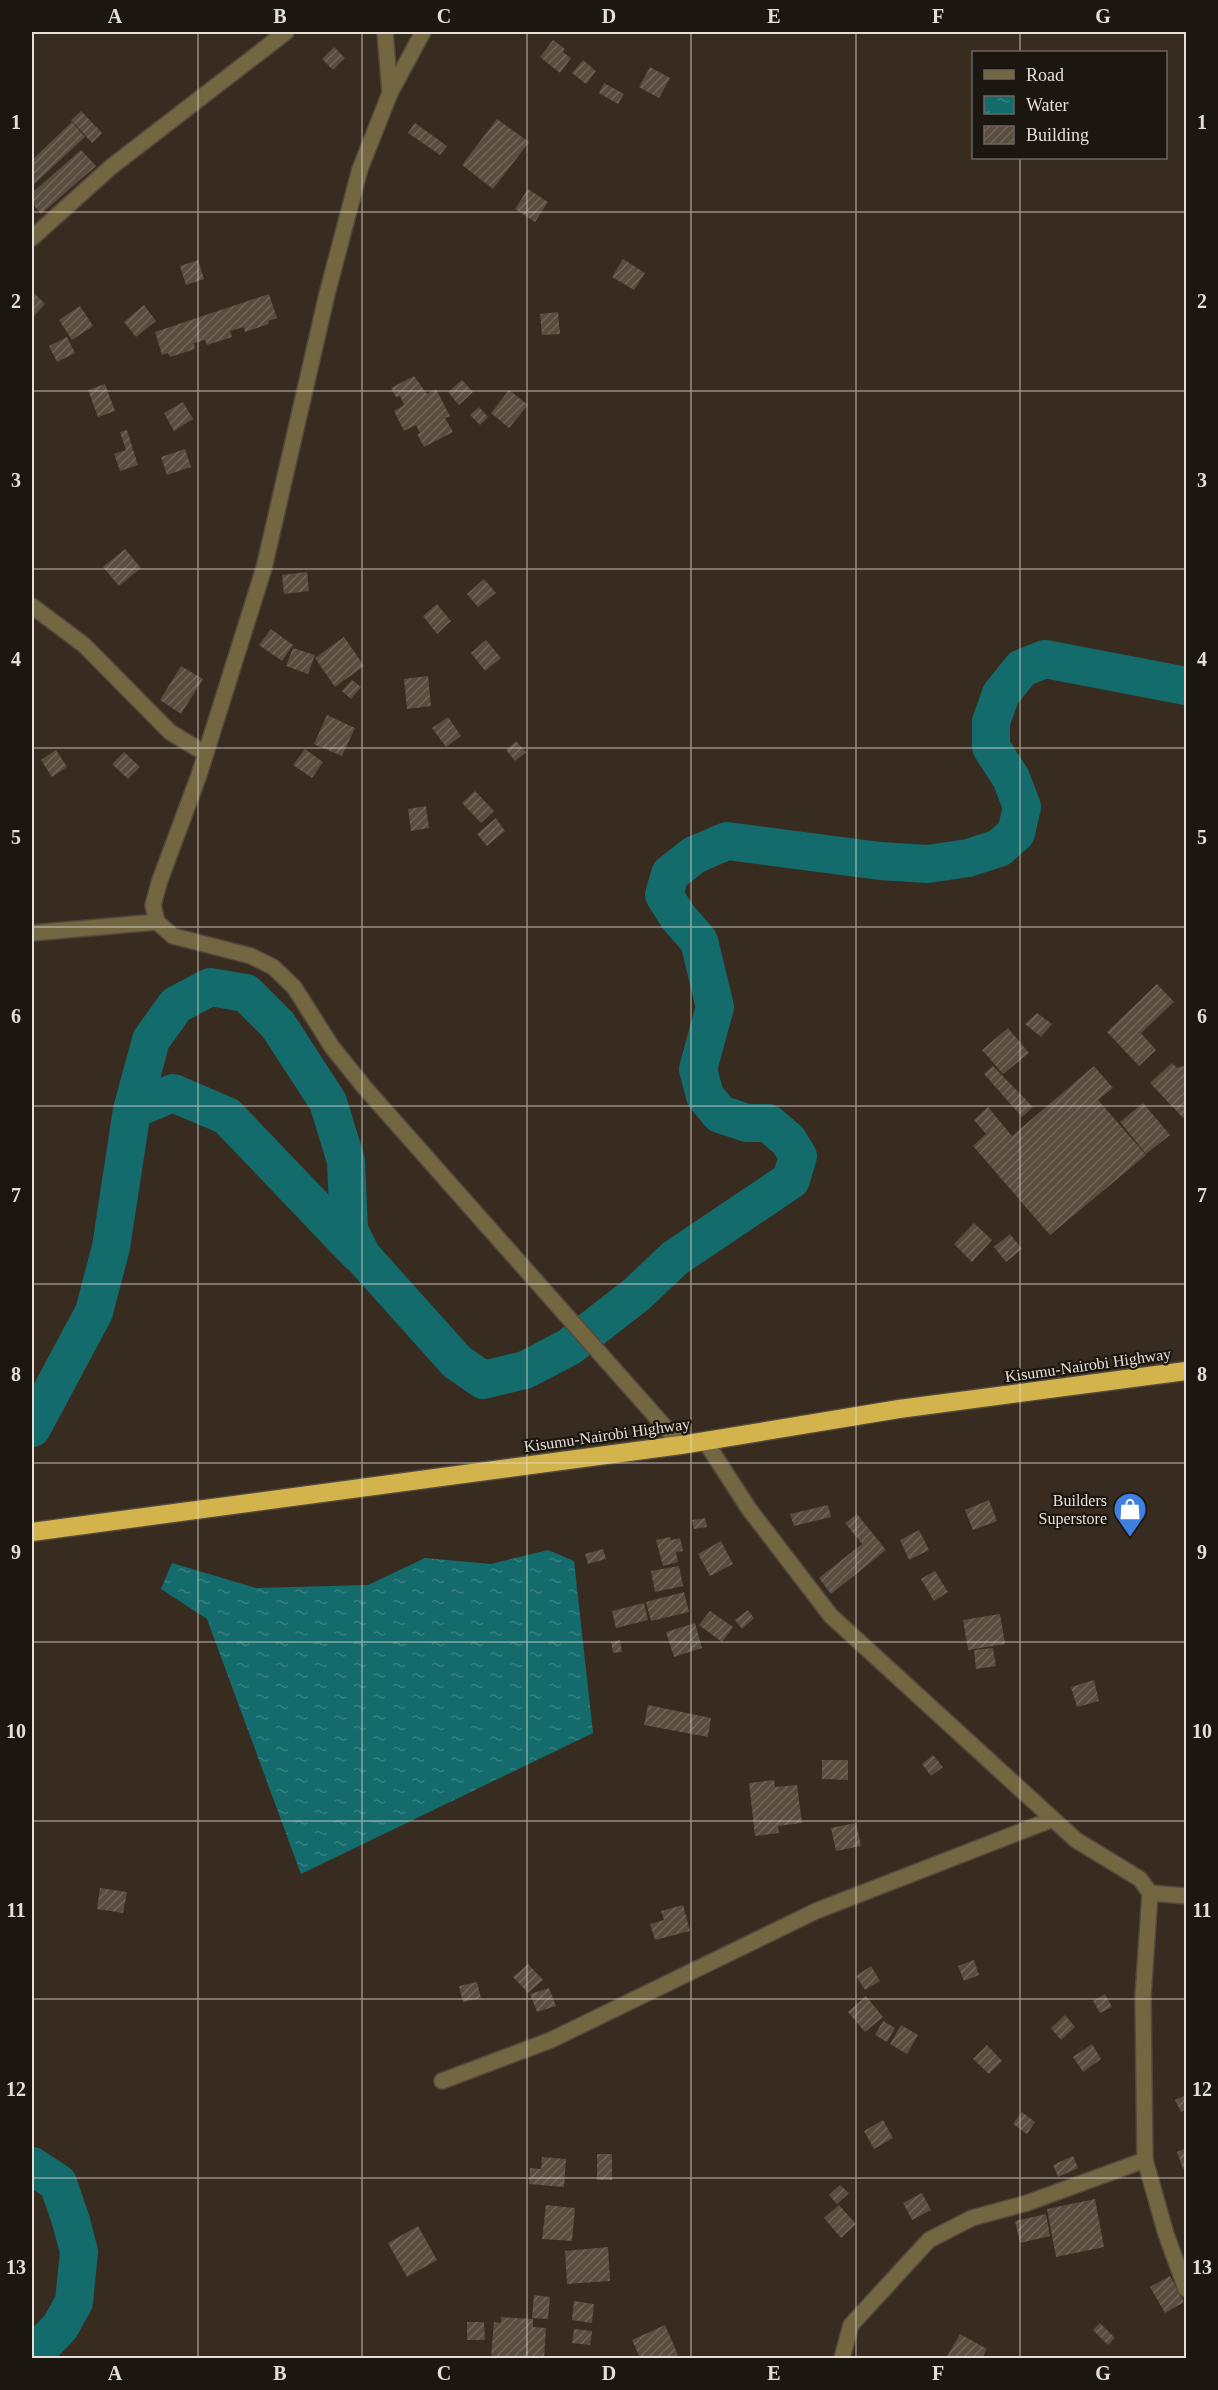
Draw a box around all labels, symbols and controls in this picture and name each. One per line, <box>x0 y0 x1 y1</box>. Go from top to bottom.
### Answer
text: A <box>108 5 123 27</box>
text: B <box>273 5 287 27</box>
text: C <box>437 5 451 27</box>
text: D <box>602 5 616 27</box>
text: E <box>767 5 781 27</box>
text: F <box>932 5 944 27</box>
text: G <box>1095 5 1111 27</box>
legend <box>972 51 1167 159</box>
text: Road <box>1026 65 1064 85</box>
text: Water <box>1026 95 1069 115</box>
text: 1 <box>11 111 21 133</box>
text: 1 <box>1197 111 1207 133</box>
text: Building <box>1026 125 1089 145</box>
text: 2 <box>11 290 21 312</box>
text: 2 <box>1197 290 1207 312</box>
text: 3 <box>11 469 21 491</box>
text: 3 <box>1197 469 1207 491</box>
text: 4 <box>11 648 21 670</box>
text: 4 <box>1197 648 1207 670</box>
text: 5 <box>11 826 21 848</box>
text: 5 <box>1197 826 1207 848</box>
text: 6 <box>11 1005 21 1027</box>
text: 6 <box>1197 1005 1207 1027</box>
text: 7 <box>11 1184 21 1206</box>
text: 7 <box>1197 1184 1207 1206</box>
street label: Kisumu-Nairobi Highway <box>1004 1345 1172 1386</box>
text: 8 <box>11 1363 21 1385</box>
text: 8 <box>1197 1363 1207 1385</box>
street label: Kisumu-Nairobi Highway <box>523 1415 691 1456</box>
shop icon: Builders Superstore <box>1112 1491 1148 1538</box>
place label: Builders Superstore <box>1039 1492 1107 1528</box>
text: 9 <box>11 1541 21 1563</box>
text: 9 <box>1197 1541 1207 1563</box>
text: 10 <box>6 1720 26 1742</box>
text: 10 <box>1192 1720 1212 1742</box>
text: 11 <box>7 1899 25 1921</box>
text: 11 <box>1193 1899 1211 1921</box>
text: 12 <box>6 2078 26 2100</box>
text: 12 <box>1192 2078 1212 2100</box>
text: 13 <box>6 2256 26 2278</box>
text: 13 <box>1192 2256 1212 2278</box>
text: A <box>108 2362 123 2384</box>
text: B <box>273 2362 287 2384</box>
text: C <box>437 2362 451 2384</box>
text: D <box>602 2362 616 2384</box>
text: E <box>767 2362 781 2384</box>
text: F <box>932 2362 944 2384</box>
text: G <box>1095 2362 1111 2384</box>

